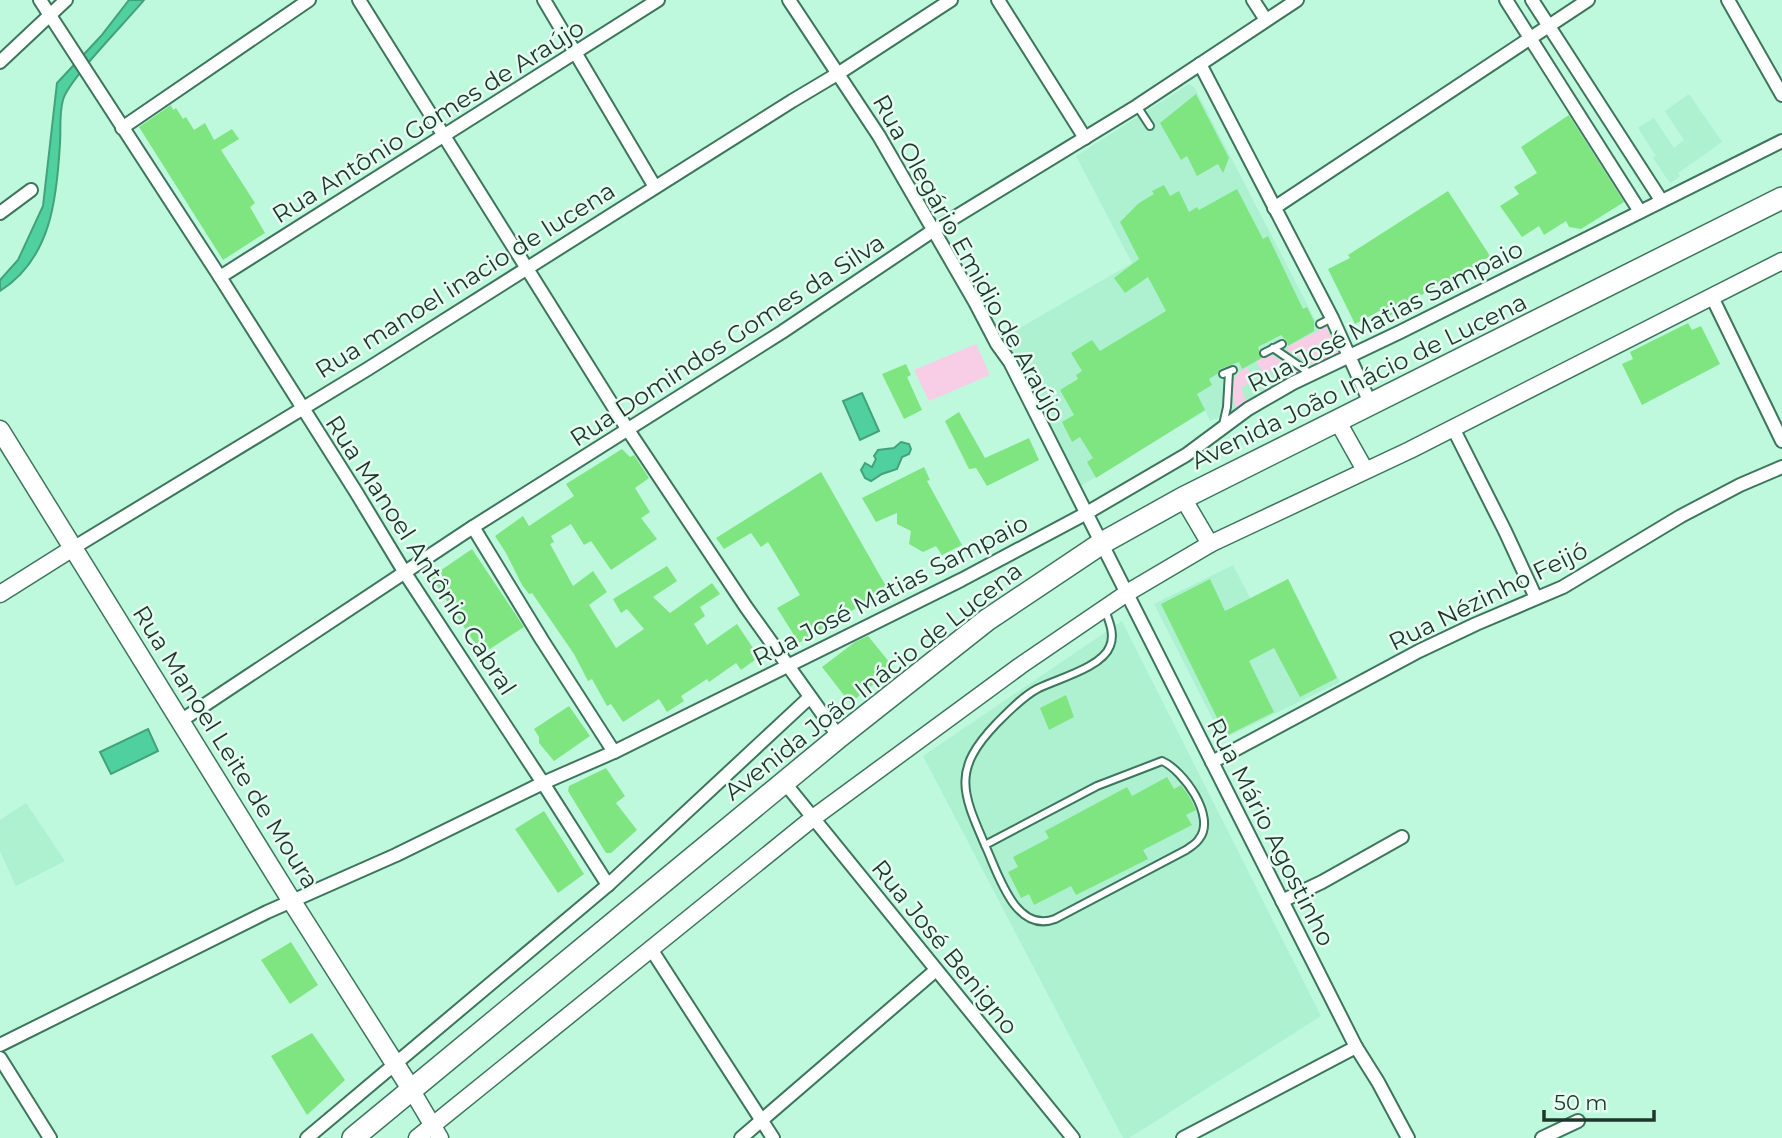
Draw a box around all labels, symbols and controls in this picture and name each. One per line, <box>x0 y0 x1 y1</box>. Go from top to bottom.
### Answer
street label: Rua Antônio Gomes de Araújo <box>267 13 589 229</box>
street label: Rua Olegário Emidio de Araújo <box>867 89 1071 427</box>
street label: Rua manoel inacio de lucena <box>310 176 620 384</box>
street label: Rua Domindos Gomes da Silva <box>564 227 890 453</box>
street label: Rua José Matias Sampaio <box>1242 234 1528 398</box>
street label: Avenida João Inácio de Lucena <box>1187 287 1531 475</box>
street label: Rua Manoel Antônio Cabral <box>320 410 522 700</box>
street label: Rua José Matias Sampaio <box>747 508 1033 672</box>
street label: Rua Nézinho Feijó <box>1384 535 1592 657</box>
street label: Avenida João Inácio de Lucena <box>718 556 1028 806</box>
street label: Rua Manoel Leite de Moura <box>127 600 325 894</box>
street label: Rua Mário Agostinho <box>1201 713 1341 951</box>
street label: Rua José Benigno <box>866 854 1024 1040</box>
scale bar <box>1544 1078 1654 1122</box>
text: 50 m <box>1554 1090 1608 1115</box>

